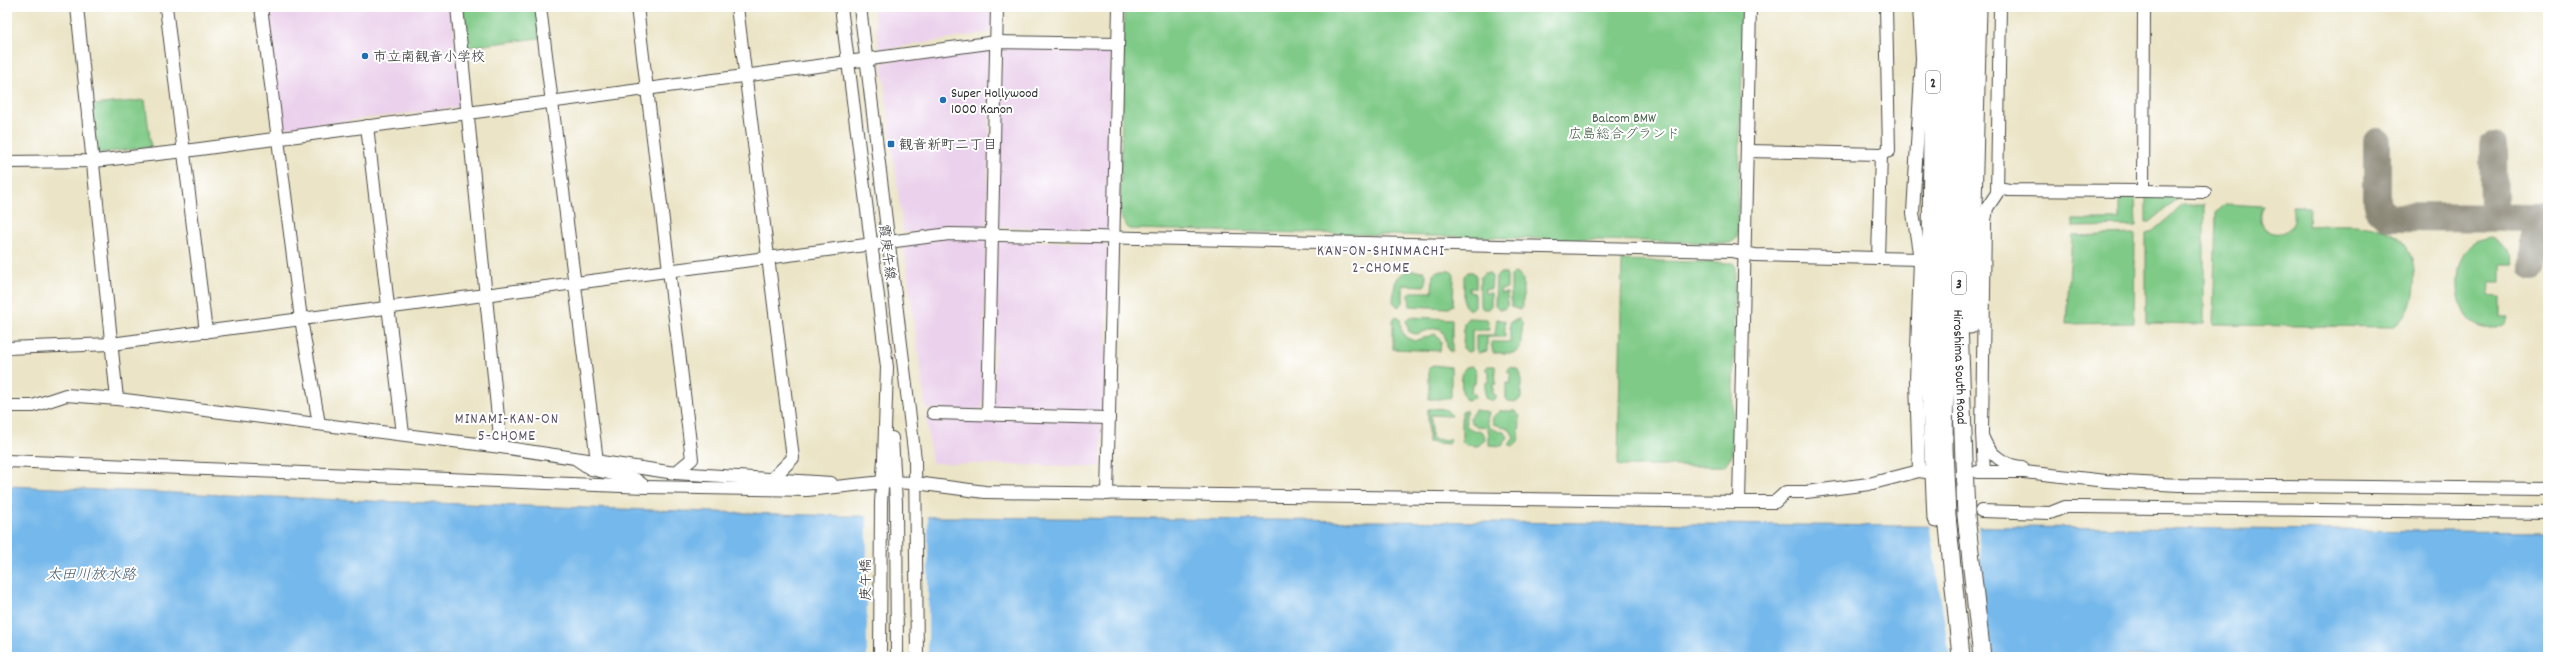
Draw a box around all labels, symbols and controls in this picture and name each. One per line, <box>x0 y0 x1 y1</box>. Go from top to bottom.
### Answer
place label: 市立南観音小学校 <box>373 48 485 68</box>
marker: 市立南観音小学校 <box>360 51 370 61</box>
road number: 2 <box>1926 71 1940 93</box>
place label: Super Hollywood 1000 Kanon <box>951 84 1038 120</box>
marker: Super Hollywood 1000 Kanon <box>938 95 948 105</box>
park label: Balcom BMW 広島総合グランド <box>1568 109 1680 145</box>
place label: 観音新町二丁目 <box>899 136 997 156</box>
marker: 観音新町二丁目 <box>886 139 896 149</box>
street label: 霞庚午線 <box>873 223 899 281</box>
district label: KAN-ON-SHINMACHI 2-CHOME <box>1317 241 1445 280</box>
road number: 3 <box>1952 272 1966 294</box>
street label: Hiroshima South Road <box>1947 309 1971 425</box>
district label: MINAMI-KAN-ON 5-CHOME <box>455 409 559 448</box>
street label: 庚午橋 <box>857 559 877 601</box>
water label: 太田川放水路 <box>46 565 137 587</box>

